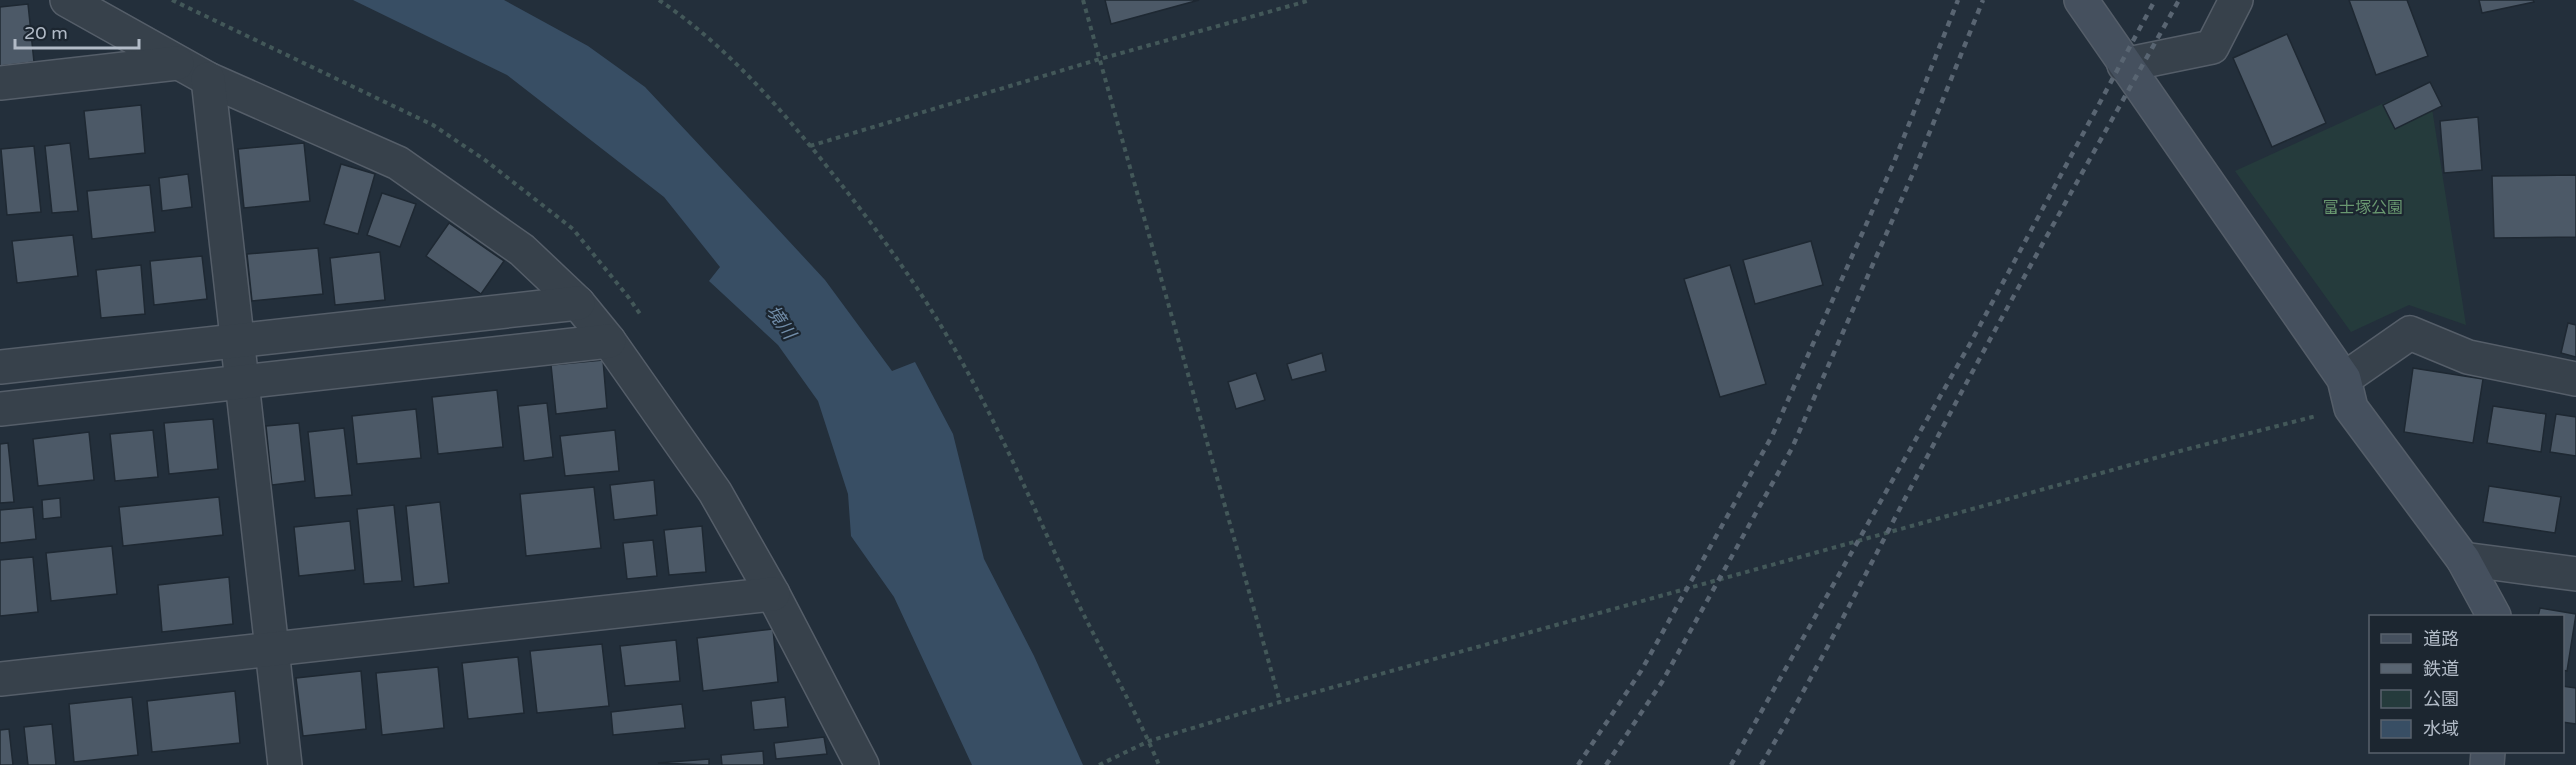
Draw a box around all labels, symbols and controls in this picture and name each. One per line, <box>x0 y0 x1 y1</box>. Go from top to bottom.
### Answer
scale bar <box>15 12 140 50</box>
text: 20 m <box>24 22 68 44</box>
park label: 富士塚公園 <box>2323 198 2403 218</box>
water label: 境川 <box>762 301 801 345</box>
legend <box>2369 615 2564 753</box>
text: 道路 <box>2423 628 2459 650</box>
text: 鉄道 <box>2423 658 2459 680</box>
text: 公園 <box>2423 688 2459 710</box>
text: 水域 <box>2423 718 2459 740</box>

